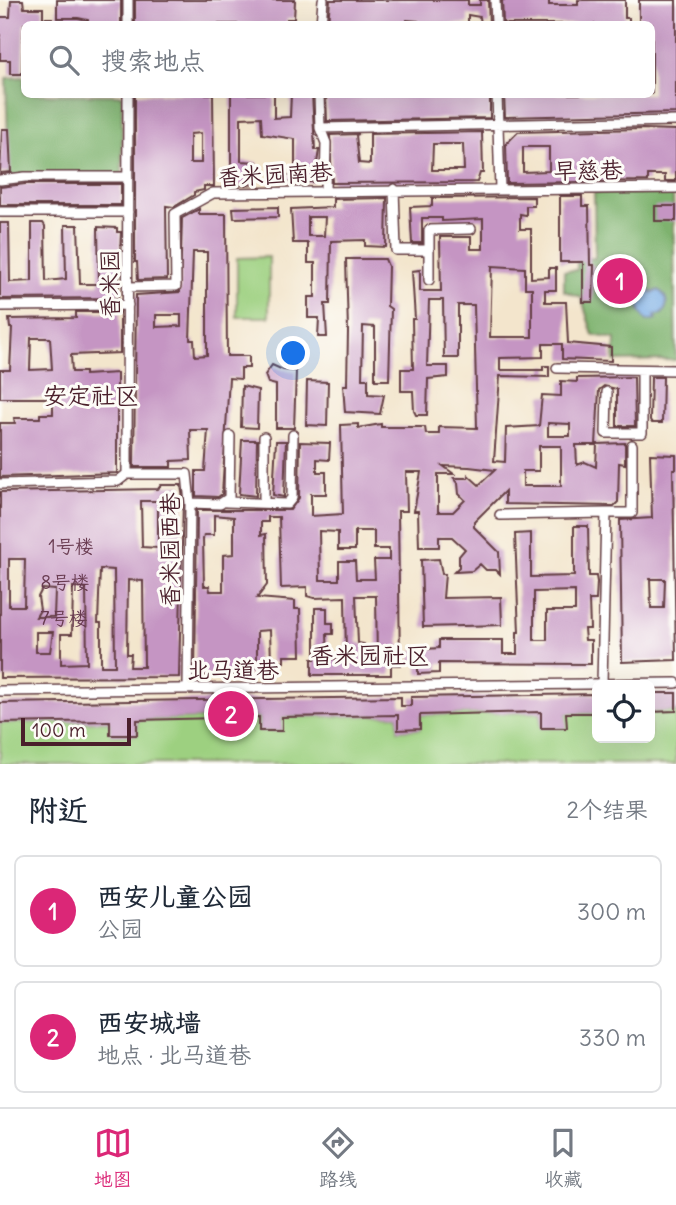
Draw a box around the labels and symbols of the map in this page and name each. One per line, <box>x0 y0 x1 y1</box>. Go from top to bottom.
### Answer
street label: 早慈巷 <box>553 155 624 185</box>
street label: 香米园南巷 <box>217 156 334 191</box>
street label: 香米园 <box>95 250 124 319</box>
pin: 1 <box>597 255 643 307</box>
your location <box>276 336 310 370</box>
district label: 安定社区 <box>43 380 139 410</box>
street label: 香米园西巷 <box>155 492 184 608</box>
house number: 1号楼 <box>48 534 94 558</box>
house number: 8号楼 <box>41 570 89 594</box>
house number: 7号楼 <box>40 606 88 630</box>
district label: 香米园社区 <box>310 640 430 670</box>
street label: 北马道巷 <box>187 655 280 684</box>
pin: 2 <box>208 688 254 740</box>
scale bar <box>21 715 131 747</box>

